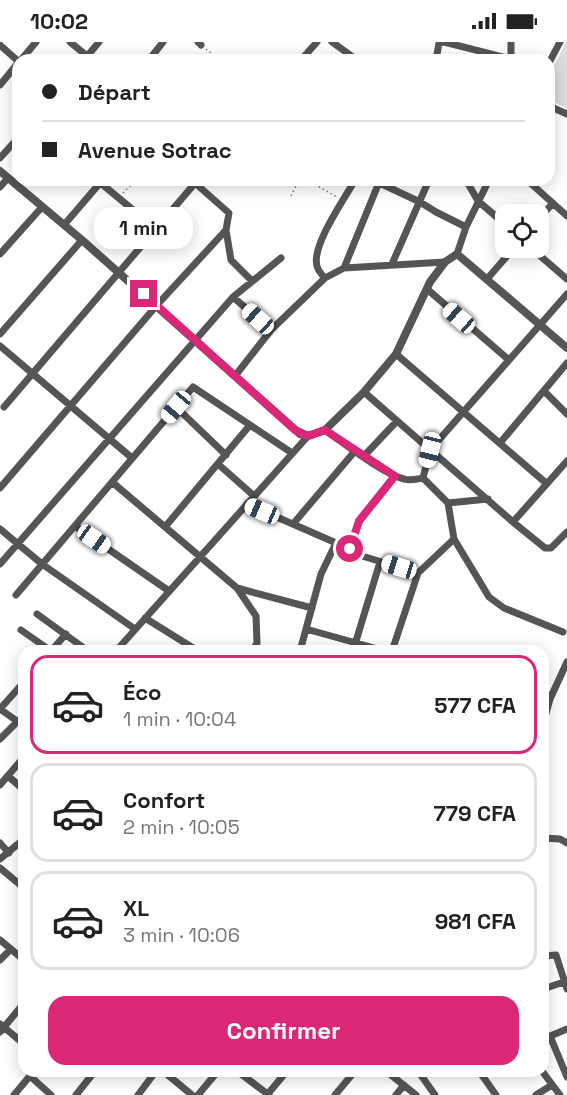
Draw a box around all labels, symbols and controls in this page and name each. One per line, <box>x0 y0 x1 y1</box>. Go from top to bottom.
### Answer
text: 10:02 <box>30 7 88 35</box>
text: Départ <box>78 78 151 106</box>
text: Avenue Sotrac <box>78 136 232 164</box>
map controls <box>495 204 549 258</box>
button: locate <box>495 204 549 258</box>
callout: 1 min <box>94 207 194 249</box>
text: 1 min <box>119 215 168 241</box>
route end <box>130 280 157 307</box>
car <box>440 299 478 337</box>
car <box>239 300 277 338</box>
car <box>158 387 194 427</box>
car <box>417 430 443 470</box>
car <box>242 496 282 526</box>
car <box>74 521 114 557</box>
route start <box>336 535 363 562</box>
car <box>379 553 419 581</box>
icon: car <box>51 678 105 732</box>
text: Éco <box>123 678 162 706</box>
text: 577 CFA <box>434 691 516 719</box>
text: 1 min · 10:04 <box>123 706 236 732</box>
icon: car <box>51 786 105 840</box>
text: Confort <box>123 786 205 814</box>
text: 779 CFA <box>434 799 516 827</box>
text: 2 min · 10:05 <box>123 814 240 840</box>
icon: car <box>51 894 105 948</box>
text: XL <box>123 894 149 922</box>
text: 981 CFA <box>435 907 516 935</box>
text: 3 min · 10:06 <box>123 922 240 948</box>
button: Confirmer <box>48 996 519 1065</box>

